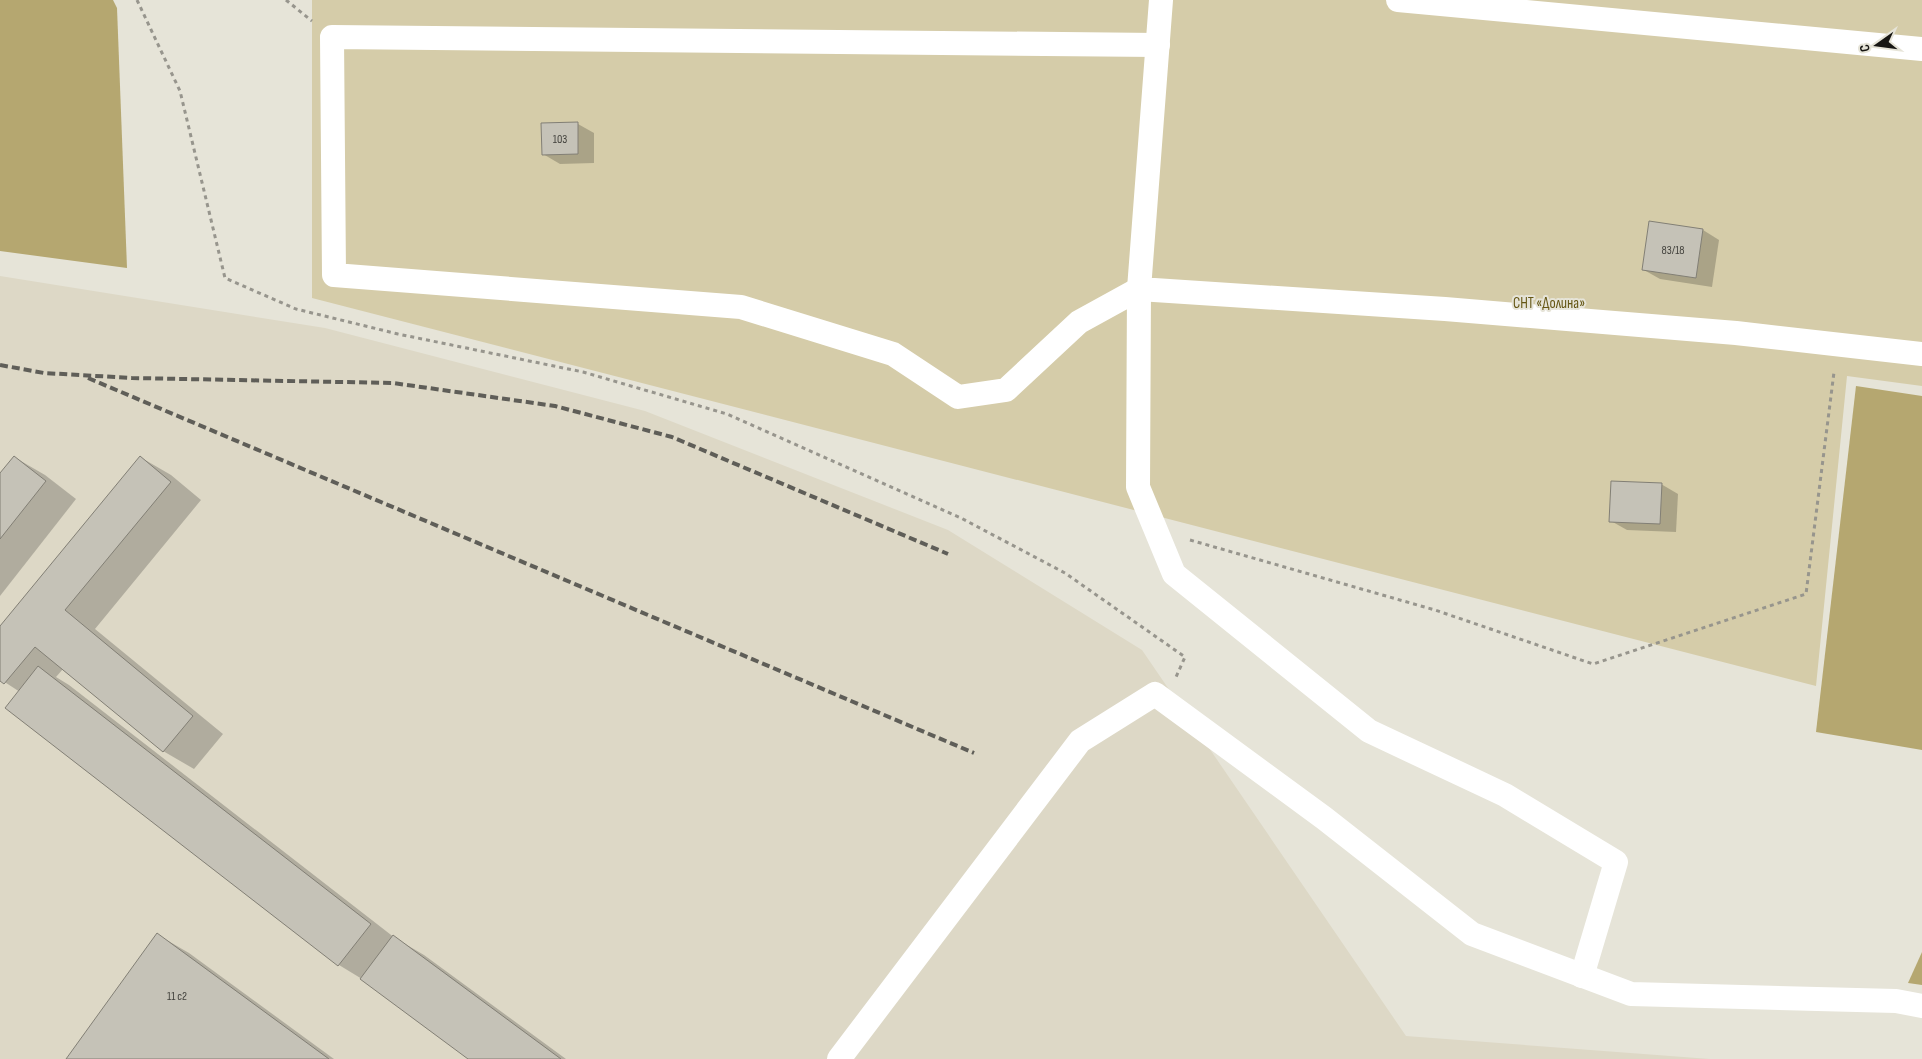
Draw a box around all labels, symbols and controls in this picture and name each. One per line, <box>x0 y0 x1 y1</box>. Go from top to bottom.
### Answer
north arrow <box>1852 20 1902 70</box>
text: С <box>1856 42 1874 54</box>
house number: 103 <box>553 132 567 147</box>
house number: 83/18 <box>1661 243 1685 258</box>
park label: СНТ «Долина» <box>1513 294 1585 313</box>
house number: 11 с2 <box>167 989 187 1004</box>

